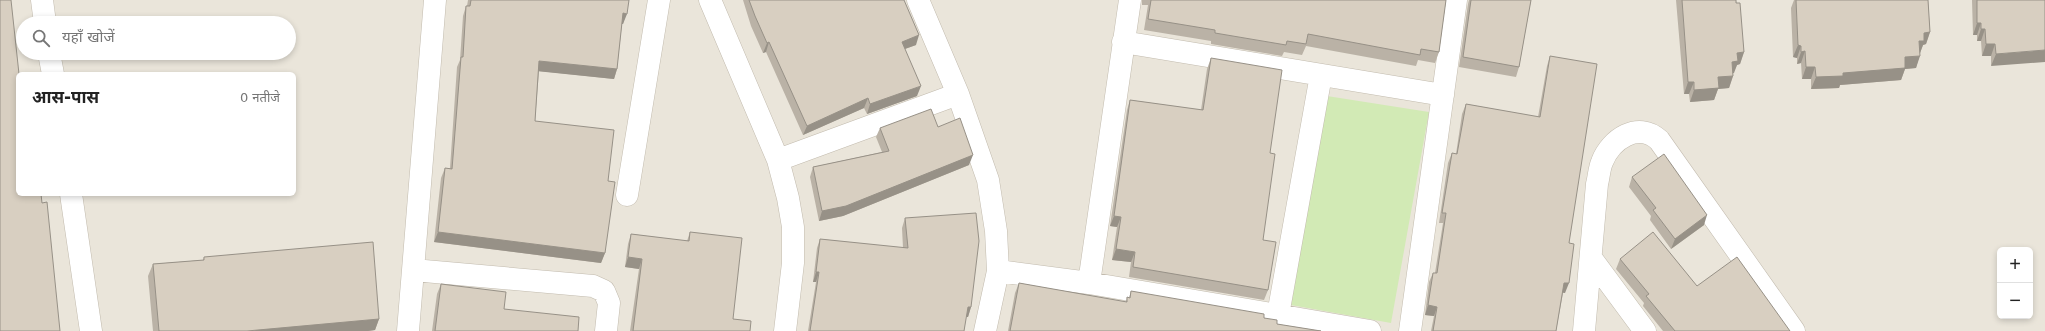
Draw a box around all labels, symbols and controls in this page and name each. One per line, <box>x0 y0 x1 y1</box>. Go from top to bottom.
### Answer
search box <box>16 16 296 60</box>
icon: search <box>30 27 52 49</box>
text: यहाँ खोजें <box>62 28 115 46</box>
text: आस-पास <box>32 87 99 107</box>
text: 0 नतीजे <box>240 90 280 105</box>
map controls <box>1997 247 2033 319</box>
button: + <box>1997 247 2033 283</box>
button: − <box>1997 283 2033 319</box>

